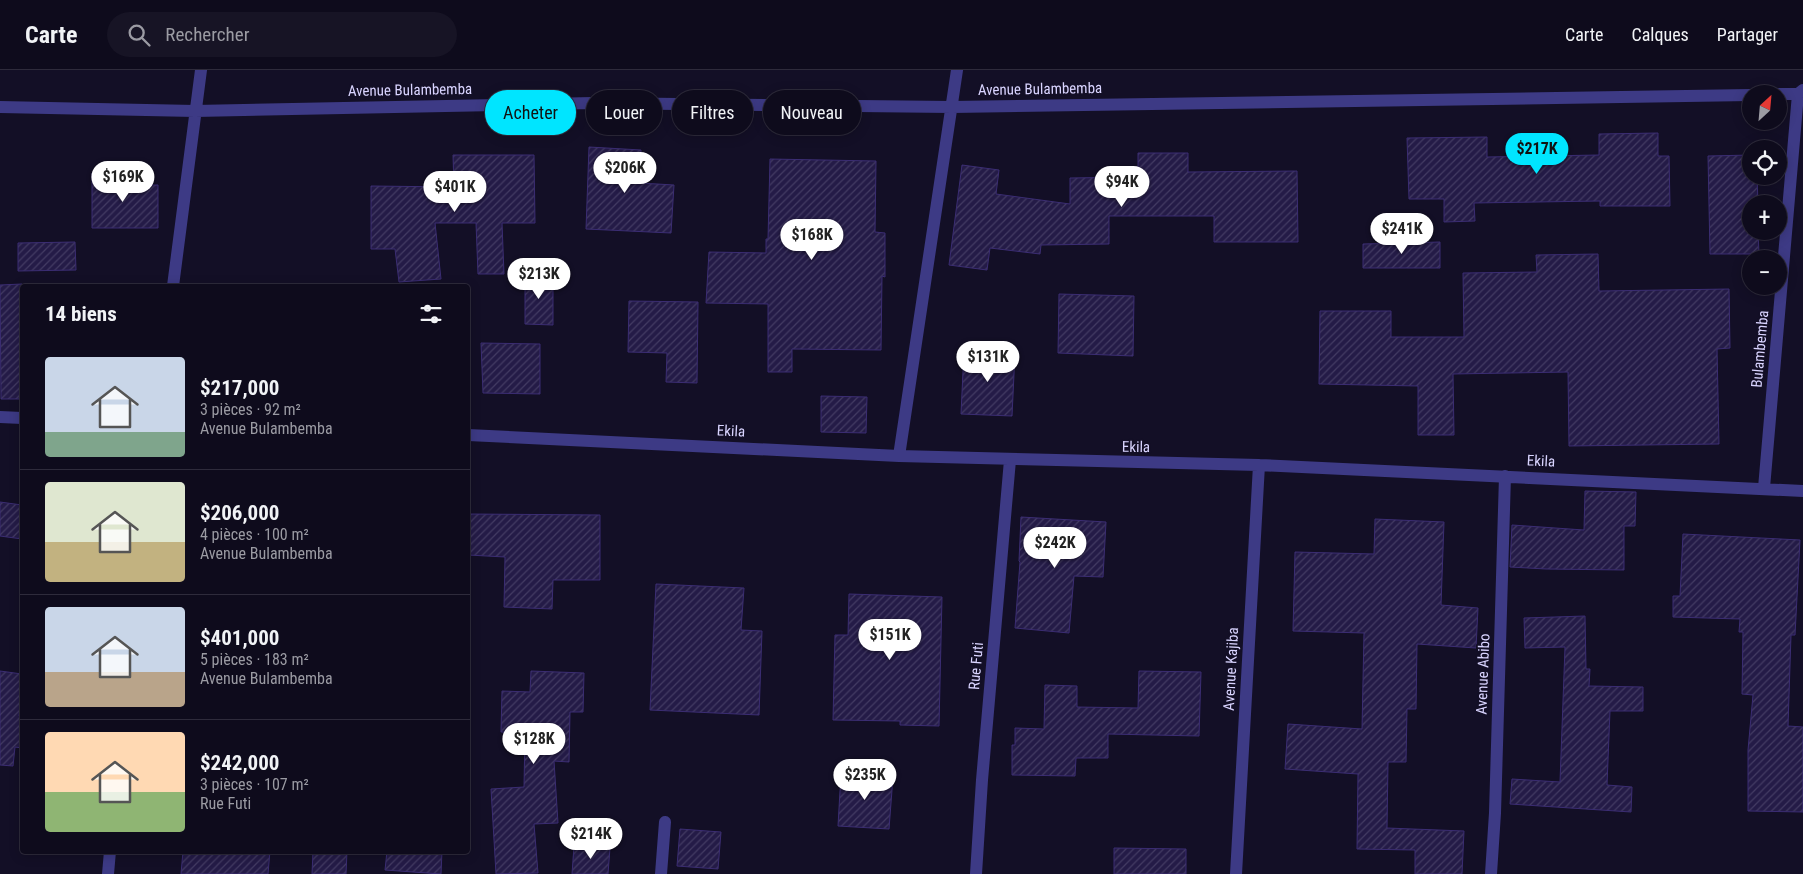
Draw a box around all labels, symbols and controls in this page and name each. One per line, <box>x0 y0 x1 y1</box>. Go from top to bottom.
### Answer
search box <box>107 12 457 57</box>
text: Carte <box>25 21 77 49</box>
icon: search <box>125 21 153 49</box>
text: Rechercher <box>165 23 249 46</box>
text: Carte <box>1565 24 1604 45</box>
text: Calques <box>1632 24 1689 45</box>
text: Partager <box>1717 24 1778 45</box>
street label: Avenue Bulambemba <box>978 79 1102 99</box>
street label: Avenue Bulambemba <box>348 80 472 100</box>
north arrow <box>1742 85 1788 130</box>
map controls <box>1742 85 1787 295</box>
chip: Acheter <box>485 90 576 135</box>
chip: Louer <box>586 90 662 135</box>
chip: Filtres <box>672 90 753 135</box>
chip: Nouveau <box>763 90 861 135</box>
pin: $217K <box>1502 132 1572 175</box>
text: $217K <box>1516 139 1558 158</box>
button: locate <box>1742 140 1787 185</box>
pin: $206K <box>590 152 660 194</box>
text: $206K <box>604 158 646 177</box>
pin: $169K <box>88 160 158 203</box>
pin: $94K <box>1092 166 1152 208</box>
text: $169K <box>102 167 144 186</box>
pin: $401K <box>420 170 490 213</box>
text: $94K <box>1105 172 1139 191</box>
text: $401K <box>434 177 476 196</box>
button: + <box>1742 195 1787 240</box>
pin: $241K <box>1367 212 1437 255</box>
pin: $168K <box>777 218 847 261</box>
text: $241K <box>1381 219 1423 238</box>
text: $168K <box>791 225 833 244</box>
button: − <box>1742 250 1787 295</box>
pin: $213K <box>504 258 574 300</box>
text: $213K <box>518 264 560 283</box>
icon: filters <box>417 300 445 328</box>
text: 14 biens <box>45 302 117 326</box>
street label: Bulambemba <box>1748 310 1772 388</box>
pin: $131K <box>953 340 1023 383</box>
text: $131K <box>967 347 1009 366</box>
text: $217,000 <box>200 376 279 400</box>
icon: home <box>85 377 145 437</box>
text: 3 pièces · 92 m² <box>200 400 301 419</box>
text: Avenue Bulambemba <box>200 419 333 438</box>
street label: Ekila <box>716 421 746 441</box>
street label: Ekila <box>1122 438 1150 456</box>
street label: Ekila <box>1526 451 1556 471</box>
text: $206,000 <box>200 501 279 525</box>
icon: home <box>85 502 145 562</box>
text: 4 pièces · 100 m² <box>200 525 309 544</box>
pin: $242K <box>1020 526 1090 569</box>
text: $242K <box>1034 533 1076 552</box>
text: Avenue Bulambemba <box>200 544 333 563</box>
pin: $151K <box>855 618 925 661</box>
text: $151K <box>869 625 911 644</box>
text: $401,000 <box>200 626 279 650</box>
icon: home <box>85 627 145 687</box>
street label: Avenue Kajiba <box>1220 627 1242 711</box>
street label: Avenue Abibo <box>1473 633 1493 715</box>
street label: Rue Futi <box>965 641 987 691</box>
text: 5 pièces · 183 m² <box>200 650 309 669</box>
text: Avenue Bulambemba <box>200 669 333 688</box>
pin: $128K <box>499 722 569 765</box>
text: $128K <box>513 729 555 748</box>
text: $242,000 <box>200 751 279 775</box>
icon: home <box>85 752 145 812</box>
pin: $235K <box>830 758 900 801</box>
text: $235K <box>844 765 886 784</box>
text: 3 pièces · 107 m² <box>200 775 309 794</box>
text: Rue Futi <box>200 794 251 813</box>
pin: $214K <box>556 818 626 860</box>
text: $214K <box>570 824 612 843</box>

